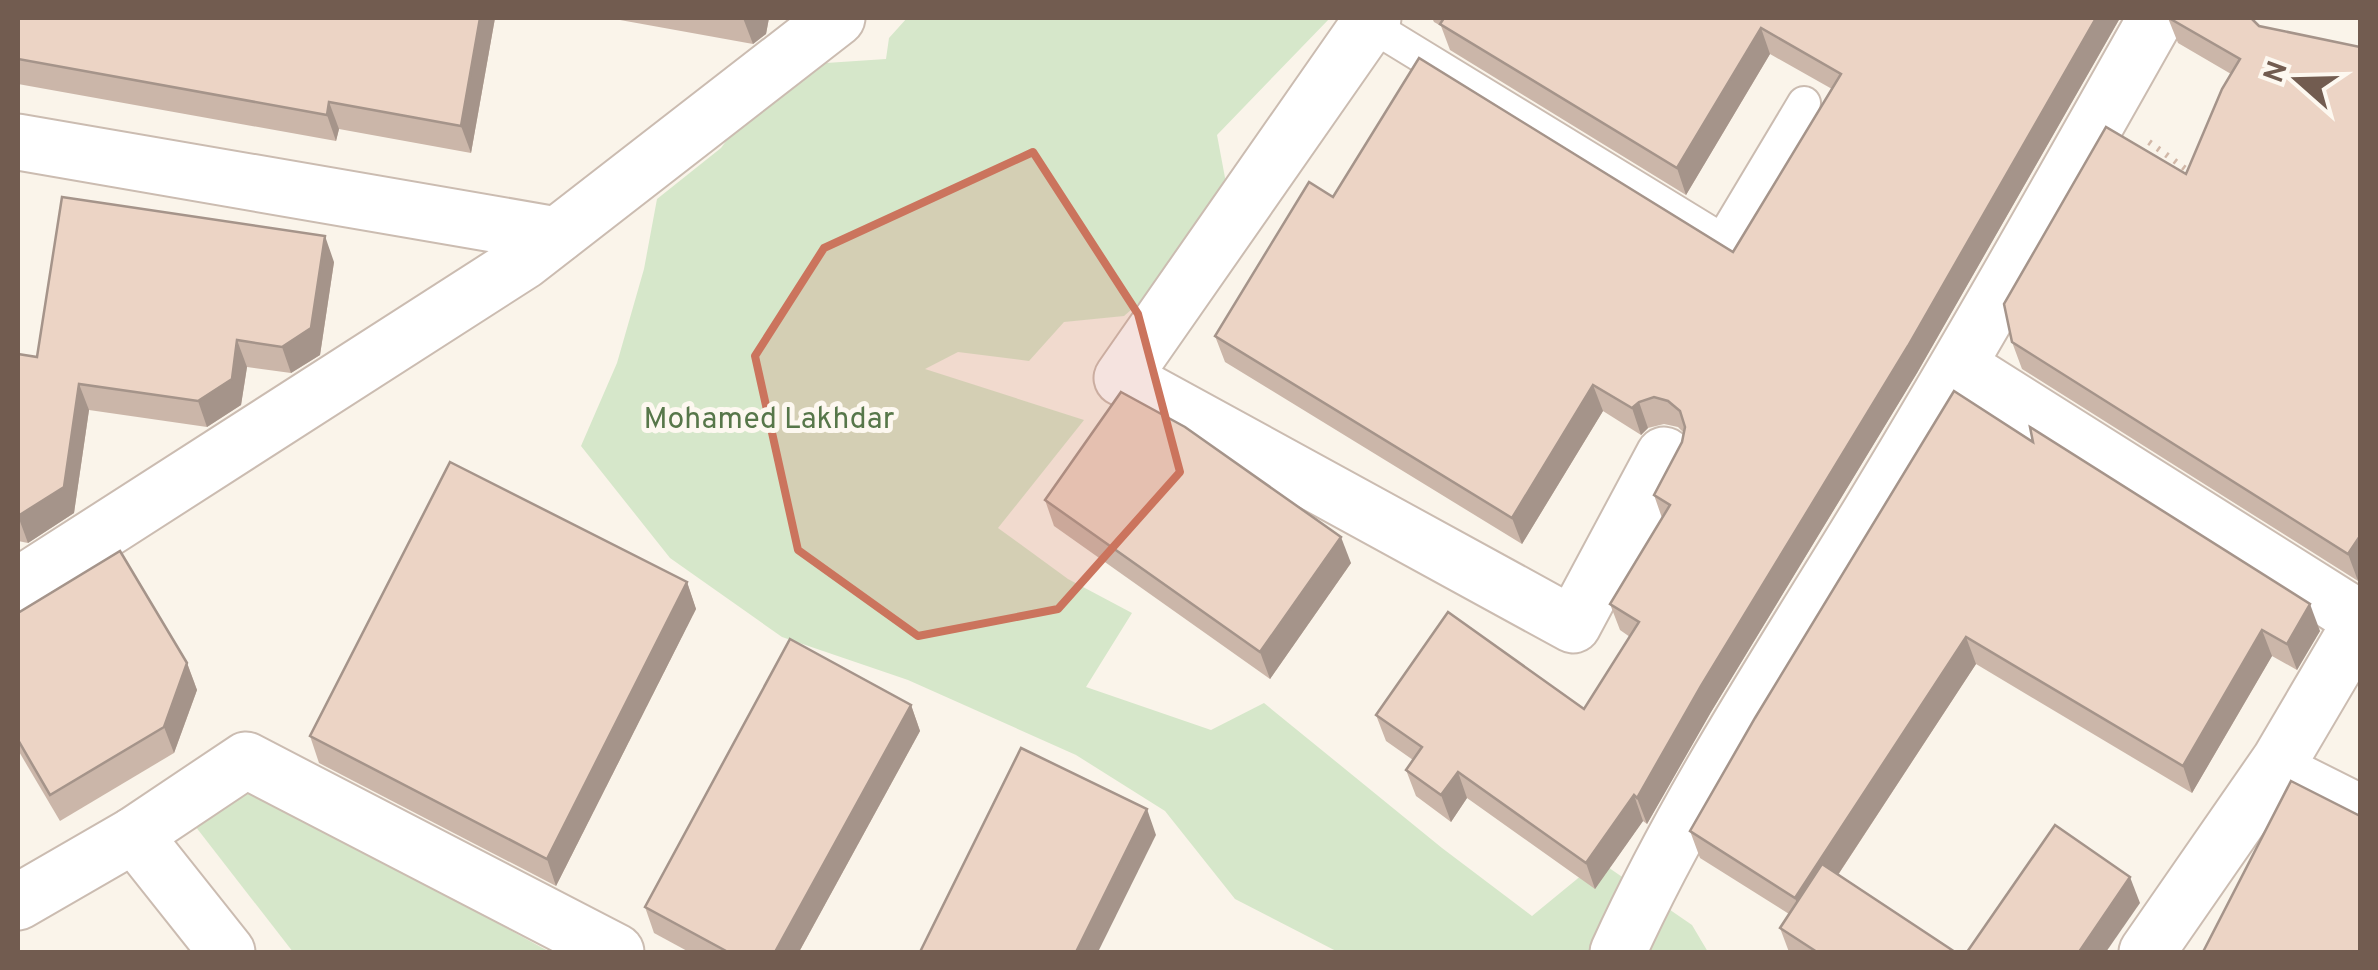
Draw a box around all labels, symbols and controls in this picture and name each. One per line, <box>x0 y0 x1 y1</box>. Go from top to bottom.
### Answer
north arrow <box>2248 30 2348 130</box>
text: N <box>2257 57 2298 88</box>
park label: Mohamed Lakhdar <box>643 402 895 439</box>

